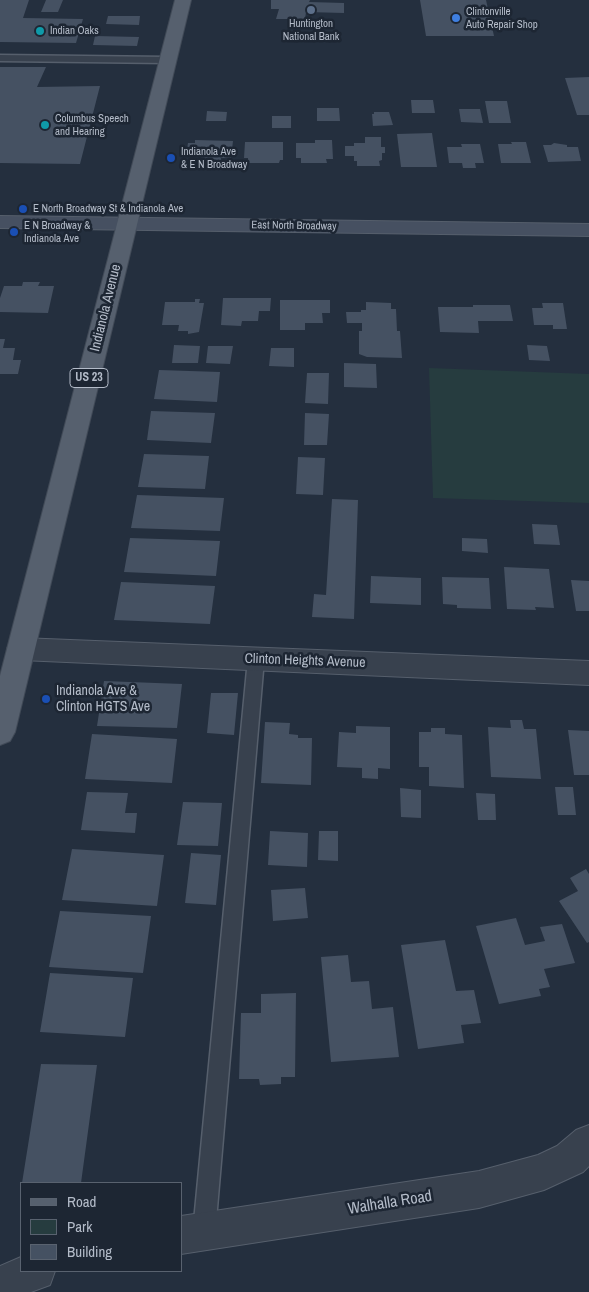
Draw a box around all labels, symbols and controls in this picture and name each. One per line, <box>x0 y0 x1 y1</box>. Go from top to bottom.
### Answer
marker: Huntington National Bank <box>305 4 317 16</box>
place label: Clintonville Auto Repair Shop <box>466 5 538 31</box>
marker: Clintonville Auto Repair Shop <box>450 12 462 24</box>
place label: Huntington National Bank <box>283 17 339 43</box>
place label: Indian Oaks <box>50 24 99 38</box>
marker: Indian Oaks <box>34 25 46 37</box>
place label: Columbus Speech and Hearing <box>55 112 129 138</box>
marker: Columbus Speech and Hearing <box>39 119 51 131</box>
place label: Indianola Ave & E N Broadway <box>181 145 247 171</box>
marker: Indianola Ave & E N Broadway <box>165 152 177 164</box>
place label: E North Broadway St & Indianola Ave <box>33 202 183 216</box>
marker: E North Broadway St & Indianola Ave <box>17 203 29 215</box>
place label: E N Broadway & Indianola Ave <box>24 219 90 245</box>
street label: East North Broadway <box>251 219 337 233</box>
marker: E N Broadway & Indianola Ave <box>8 226 20 238</box>
street label: Indianola Avenue <box>87 263 125 353</box>
road number: US 23 <box>70 368 108 388</box>
street label: Clinton Heights Avenue <box>244 650 366 672</box>
place label: Indianola Ave & Clinton HGTS Ave <box>56 683 150 716</box>
marker: Indianola Ave & Clinton HGTS Ave <box>40 693 52 705</box>
legend <box>20 1182 182 1272</box>
street label: Walhalla Road <box>347 1187 433 1219</box>
text: Road <box>67 1191 96 1212</box>
text: Park <box>67 1216 92 1237</box>
text: Building <box>67 1241 112 1262</box>

